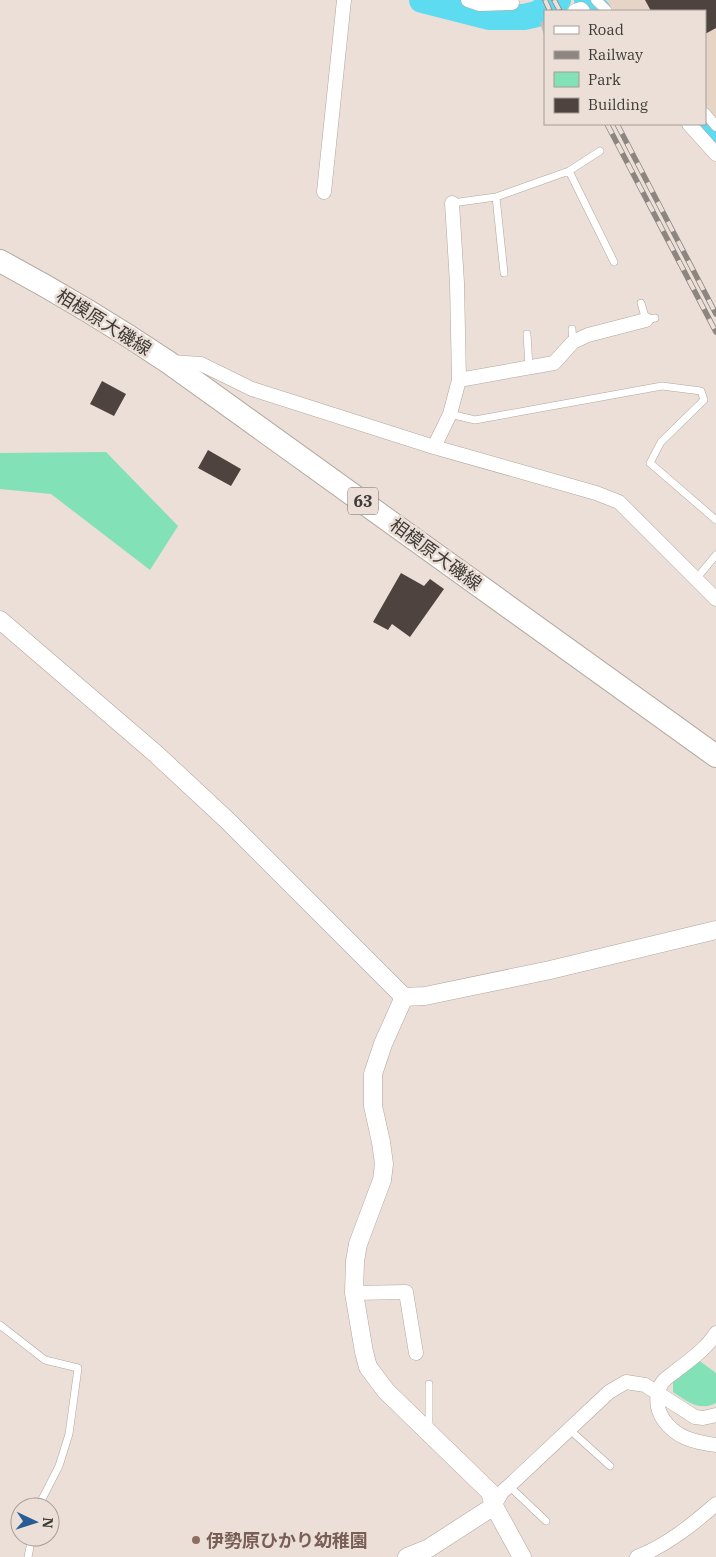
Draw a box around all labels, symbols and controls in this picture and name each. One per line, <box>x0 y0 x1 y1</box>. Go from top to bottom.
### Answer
legend <box>544 10 706 125</box>
text: Road <box>588 20 624 39</box>
text: Railway <box>588 45 643 64</box>
text: Park <box>588 70 621 89</box>
text: Building <box>588 95 648 114</box>
street label: 相模原大磯線 <box>52 284 156 360</box>
road number: 63 <box>348 488 378 514</box>
street label: 相模原大磯線 <box>386 513 486 595</box>
north arrow <box>10 1497 60 1547</box>
text: N <box>39 1517 57 1529</box>
place label: 伊勢原ひかり幼稚園 <box>206 1529 368 1552</box>
marker: 伊勢原ひかり幼稚園 <box>190 1534 202 1546</box>

